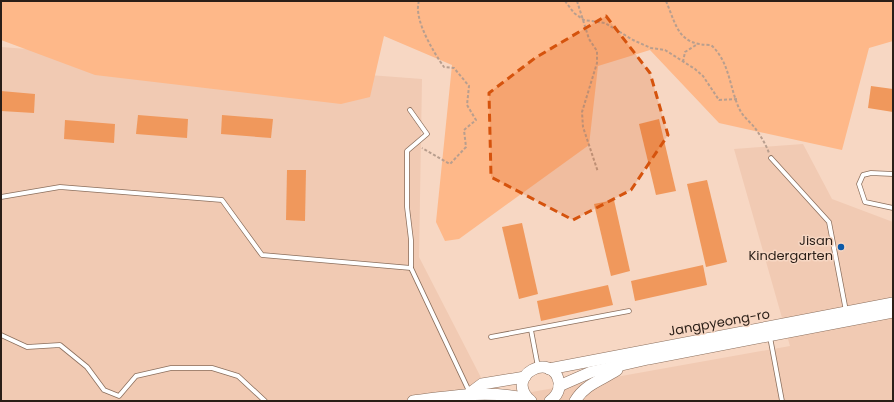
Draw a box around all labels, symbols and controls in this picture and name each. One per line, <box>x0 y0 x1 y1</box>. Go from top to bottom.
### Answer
place label: Jisan Kindergarten <box>748 231 833 265</box>
marker: Jisan Kindergarten <box>836 242 846 252</box>
street label: Jangpyeong-ro <box>667 304 771 341</box>

